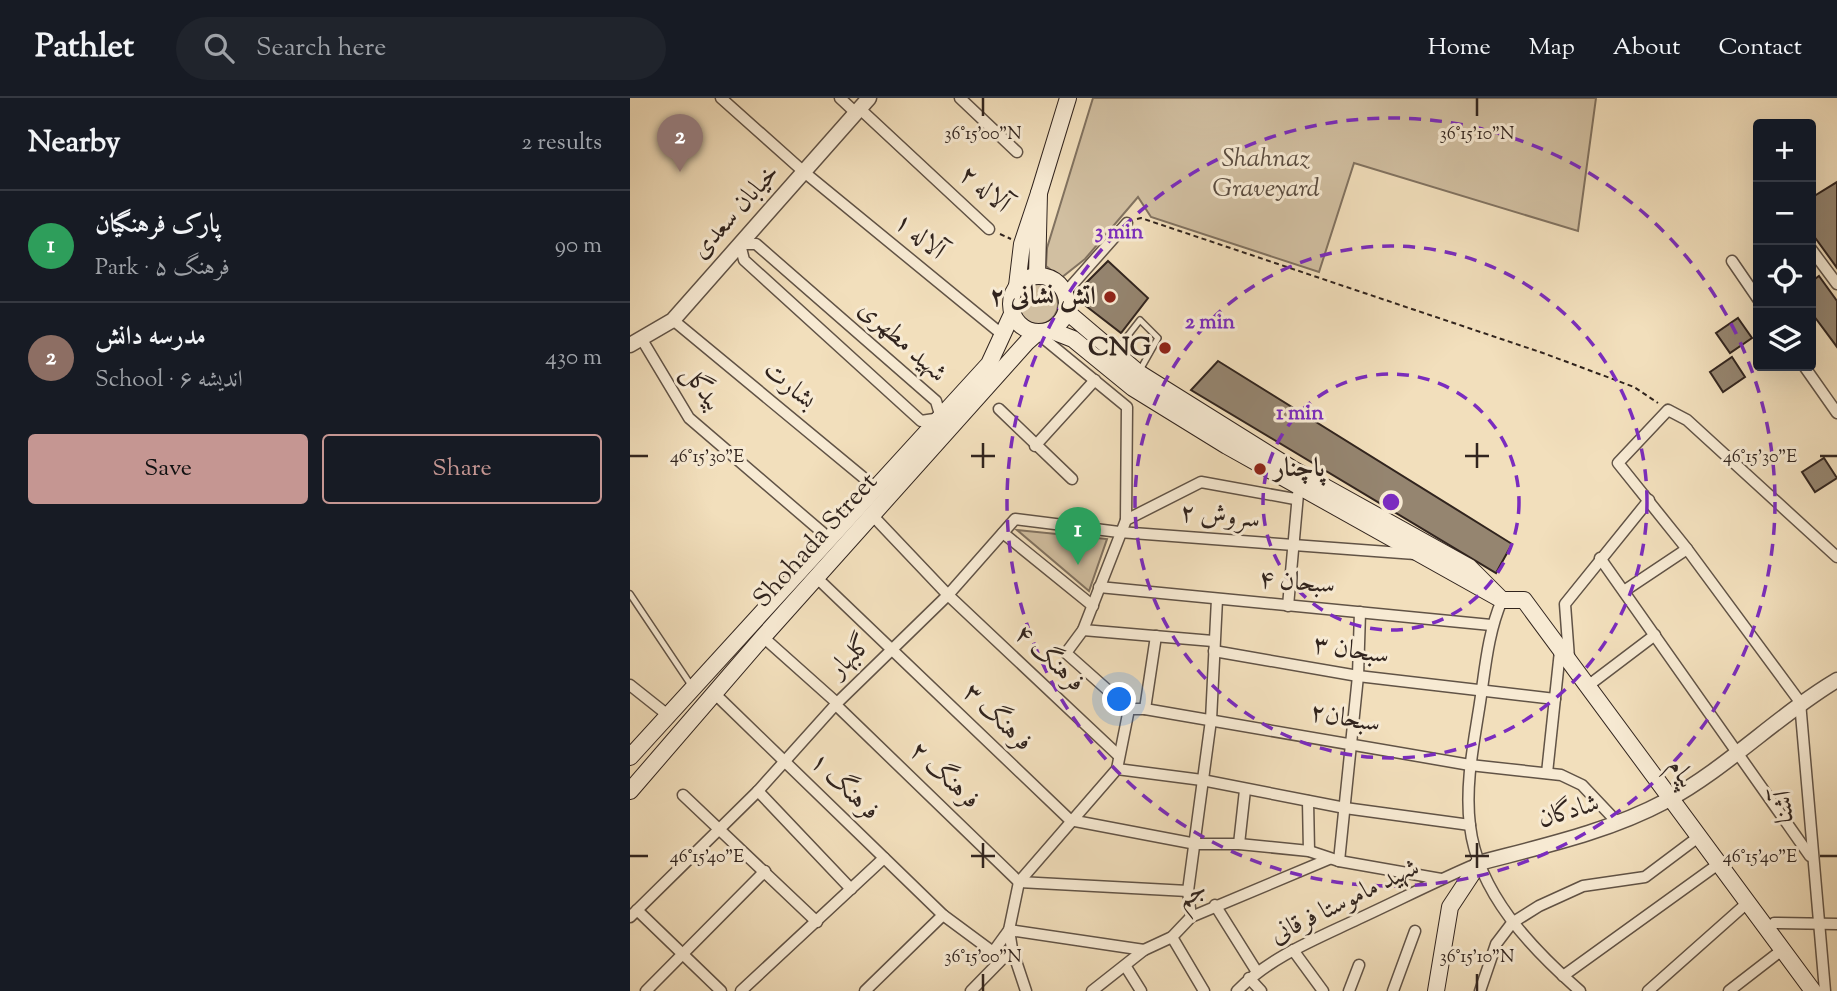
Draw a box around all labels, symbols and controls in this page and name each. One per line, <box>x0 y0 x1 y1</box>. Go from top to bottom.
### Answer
search box <box>176 17 666 80</box>
text: Pathlet <box>35 24 134 72</box>
icon: search <box>200 29 238 67</box>
text: Search here <box>256 30 386 67</box>
text: Home <box>1428 31 1491 65</box>
text: Map <box>1529 31 1575 65</box>
text: About <box>1613 31 1680 65</box>
text: Contact <box>1718 31 1802 65</box>
pin: 2 <box>657 114 703 172</box>
map controls <box>1753 119 1816 371</box>
button: + <box>1753 119 1816 182</box>
text: Nearby <box>28 122 120 165</box>
text: 36°15'00"N <box>944 122 1022 148</box>
text: 36°15'10"N <box>1440 122 1514 148</box>
text: 2 results <box>522 127 602 160</box>
park label: Shahnaz Graveyard <box>1212 141 1320 208</box>
street label: خیابان سعدی <box>683 156 789 268</box>
street label: آلاله ۲ <box>950 157 1020 224</box>
button: − <box>1753 182 1816 245</box>
street label: آلاله ۱ <box>885 205 955 271</box>
text: پارک فرهنگیان <box>95 207 220 244</box>
text: 3 min <box>1095 218 1144 248</box>
text: 1 <box>47 230 55 263</box>
text: 90 m <box>555 230 602 263</box>
button: locate <box>1753 245 1816 308</box>
text: Park · فرهنگ ۵ <box>95 252 230 285</box>
place label: اتش نشانی ۲ <box>990 279 1096 316</box>
marker: اتش نشانی ۲ <box>1102 289 1118 305</box>
street label: شهید مطهری <box>849 292 955 392</box>
text: 2 min <box>1185 308 1236 338</box>
button: layers <box>1753 308 1816 371</box>
text: مدرسه دانش <box>95 319 206 356</box>
place label: CNG <box>1088 330 1151 367</box>
marker: CNG <box>1157 340 1173 356</box>
text: 2 <box>46 342 56 375</box>
text: 430 m <box>545 342 602 375</box>
street label: بشارت <box>755 353 824 419</box>
street label: بیدگل <box>672 357 730 419</box>
text: School · اندیشه ۶ <box>95 364 243 397</box>
text: 1 min <box>1276 399 1324 429</box>
button: Save <box>28 434 308 504</box>
button: Share <box>322 434 602 504</box>
text: 46°15'30"E <box>670 445 744 471</box>
text: 46°15'30"E <box>1723 445 1797 471</box>
place label: پاچنار <box>1271 451 1327 488</box>
marker: پاچنار <box>1252 461 1268 477</box>
street label: Shohada Street <box>745 465 887 617</box>
centre of rings <box>1379 490 1403 514</box>
street label: سروش ۲ <box>1178 495 1262 539</box>
pin: 1 <box>1055 507 1101 565</box>
street label: سبحان ۴ <box>1257 561 1337 605</box>
street label: فرهنگ ۴ <box>1005 617 1093 701</box>
street label: گلبهار <box>819 627 881 689</box>
street label: سبحان ۳ <box>1310 627 1392 675</box>
street label: فرهنگ ۳ <box>954 675 1040 761</box>
your location <box>1102 682 1136 716</box>
street label: سبحان۲ <box>1307 695 1383 743</box>
street label: فرهنگ ۲ <box>900 734 988 818</box>
street label: فرهنگ ۱ <box>801 744 887 830</box>
street label: پیام <box>1656 751 1705 798</box>
street label: شادگان <box>1534 786 1604 838</box>
street label: آشنا <box>1765 787 1805 825</box>
text: 46°15'40"E <box>670 845 744 871</box>
text: 46°15'40"E <box>1723 845 1797 871</box>
street label: شهید ماموستا فرقانی <box>1264 850 1426 954</box>
street label: جم <box>1169 871 1217 922</box>
text: 36°15'00"N <box>944 945 1022 971</box>
text: 36°15'10"N <box>1440 945 1514 971</box>

